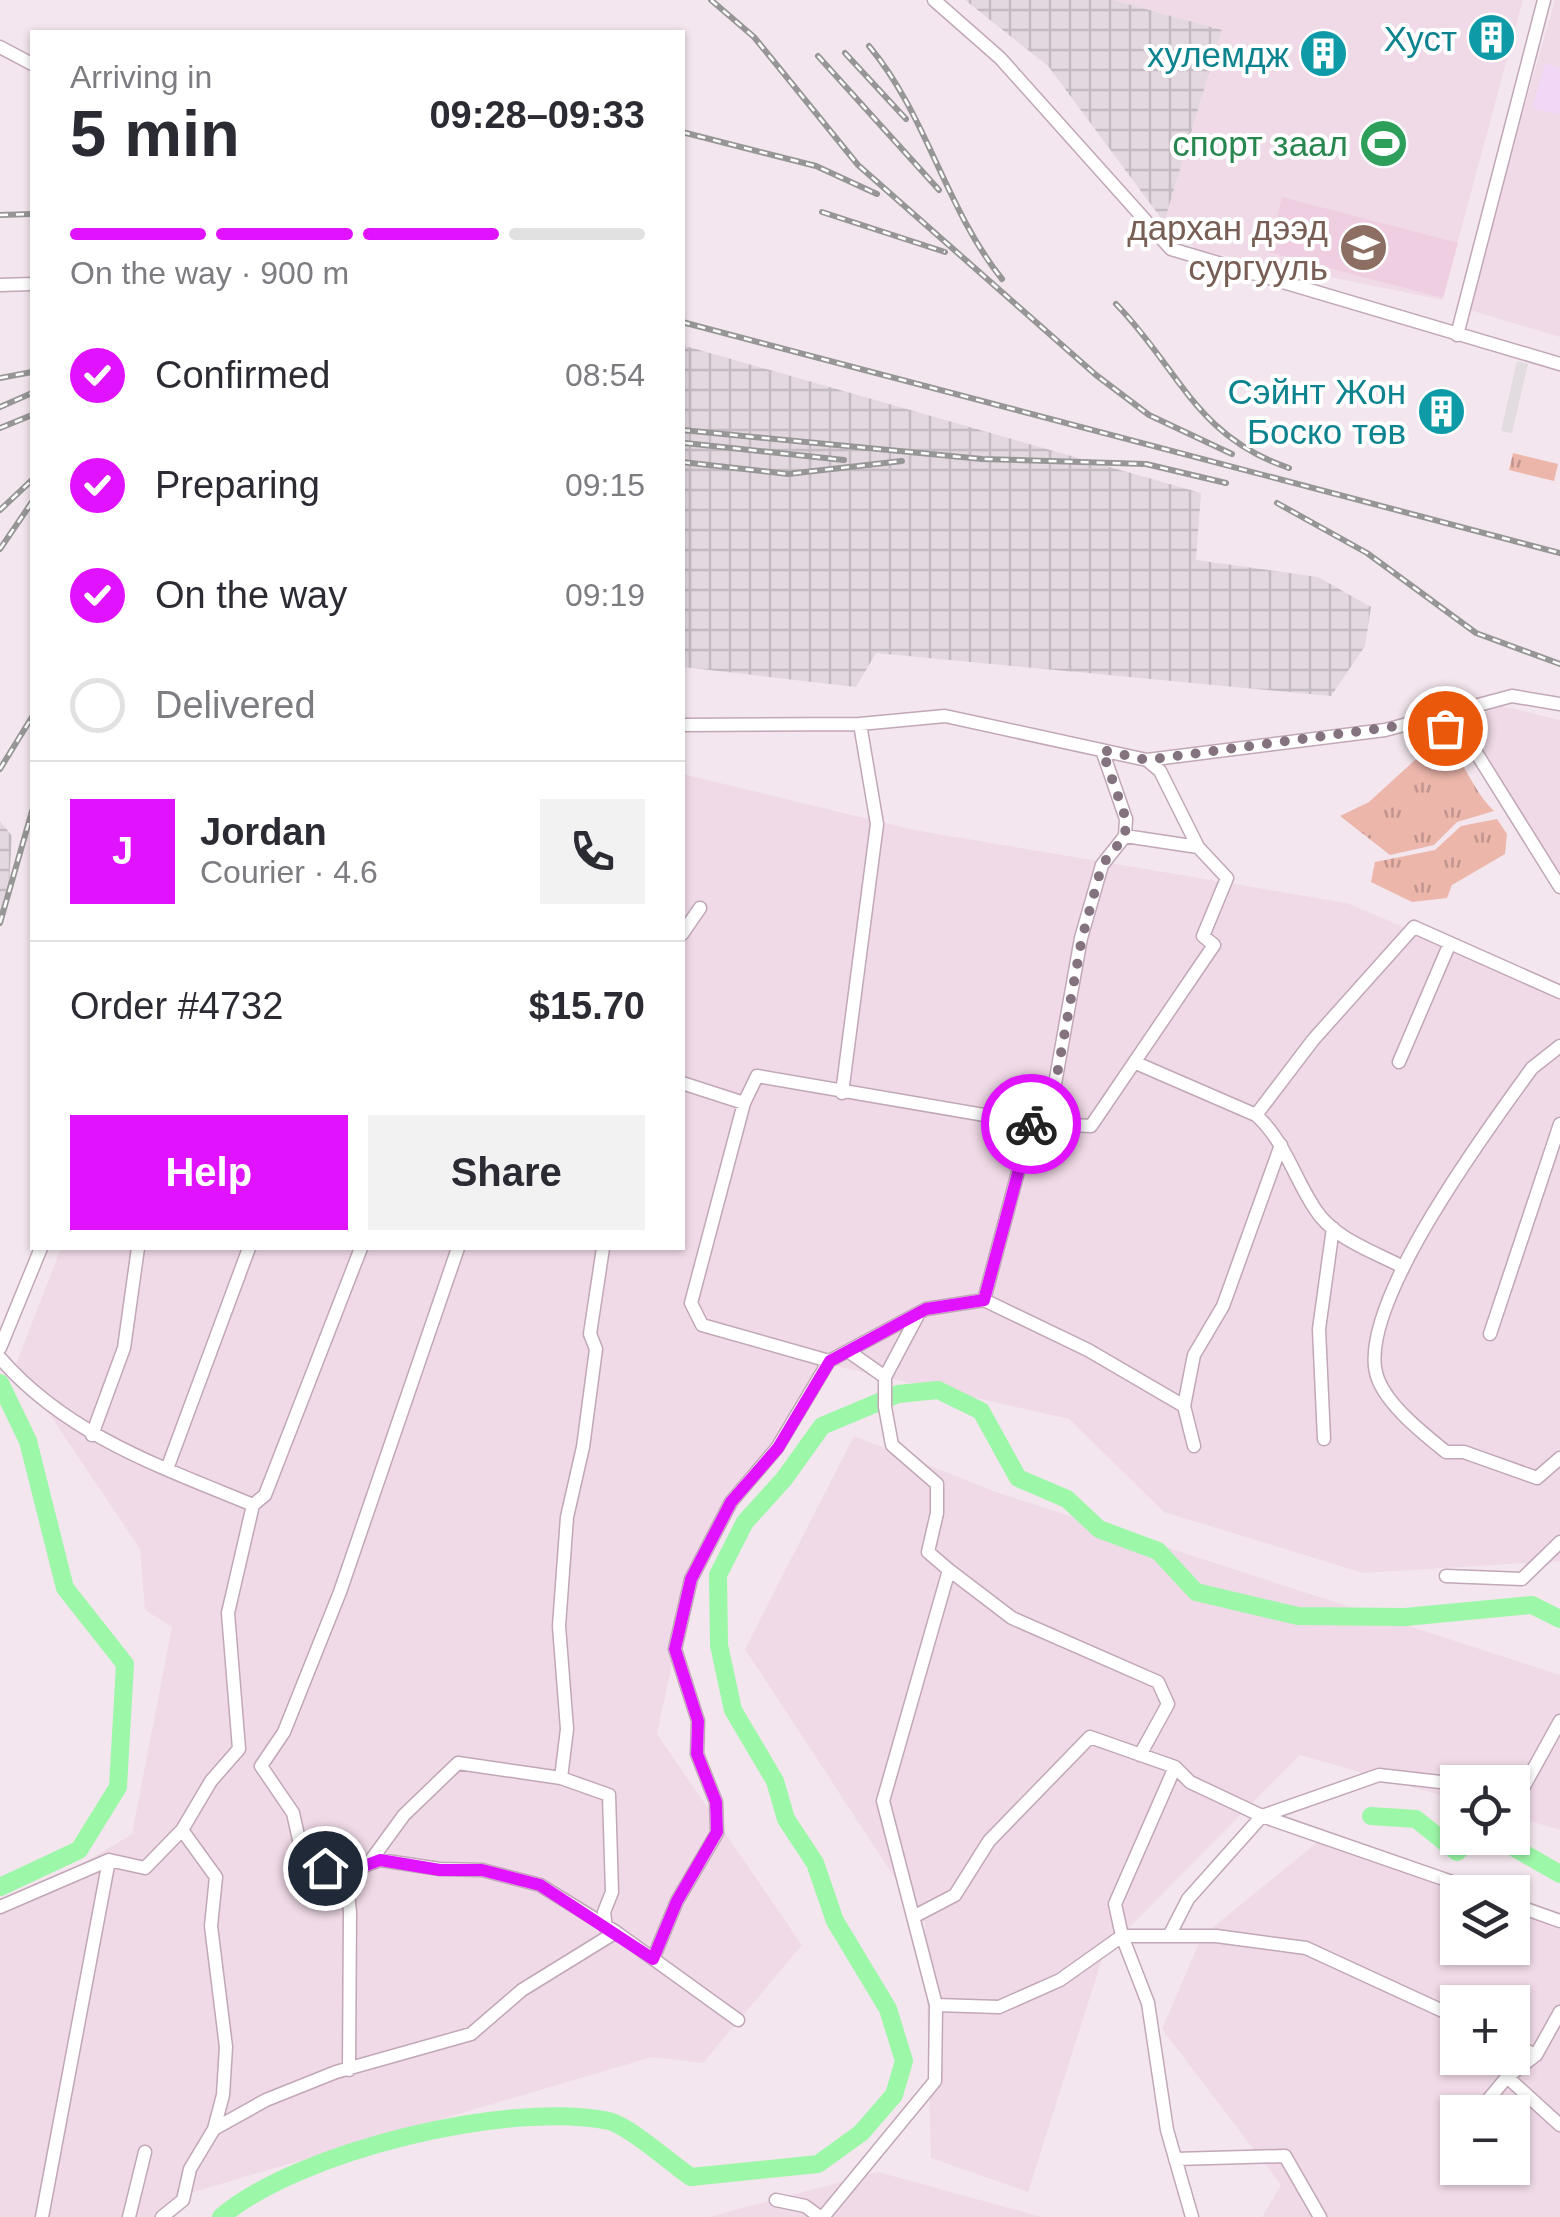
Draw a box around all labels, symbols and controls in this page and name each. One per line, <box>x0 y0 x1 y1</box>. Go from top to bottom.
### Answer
building icon: Хуст <box>1466 12 1518 64</box>
place label: Хуст <box>1384 19 1457 58</box>
building icon: хулемдж <box>1298 28 1350 80</box>
place label: хулемдж <box>1147 35 1290 74</box>
text: Arriving in <box>70 59 212 95</box>
text: 09:28–09:33 <box>429 94 645 136</box>
text: 5 min <box>70 97 240 170</box>
sports icon: спорт заал <box>1357 117 1409 169</box>
place label: спорт заал <box>1172 124 1348 163</box>
place label: дархан дээд сургууль <box>1127 208 1328 287</box>
school or university icon: дархан дээд сургууль <box>1337 221 1389 273</box>
text: On the way · 900 m <box>70 255 349 291</box>
icon: check <box>70 348 125 403</box>
text: Confirmed <box>155 354 330 396</box>
text: 08:54 <box>565 357 645 393</box>
place label: Сэйнт Жон Боско төв <box>1228 372 1406 451</box>
building icon: Сэйнт Жон Боско төв <box>1415 385 1467 437</box>
icon: check <box>70 458 125 513</box>
text: Preparing <box>155 464 320 506</box>
text: 09:15 <box>565 467 645 503</box>
icon: check <box>70 568 125 623</box>
text: On the way <box>155 574 347 616</box>
text: 09:19 <box>565 577 645 613</box>
text: Delivered <box>155 684 316 726</box>
pin <box>1403 686 1488 771</box>
icon: bag <box>1418 701 1473 756</box>
button: phone <box>540 799 645 904</box>
text: Jordan <box>200 811 327 853</box>
text: J <box>112 830 133 872</box>
text: Courier · 4.6 <box>200 854 378 890</box>
text: Order #4732 <box>70 985 283 1027</box>
text: $15.70 <box>529 985 645 1027</box>
courier <box>981 1074 1081 1174</box>
icon: bike <box>1004 1097 1059 1152</box>
button: Help <box>70 1115 348 1230</box>
button: Share <box>368 1115 645 1230</box>
map controls <box>1440 1765 1530 2185</box>
button: locate <box>1440 1765 1530 1855</box>
pin <box>283 1826 368 1911</box>
icon: home <box>298 1841 353 1896</box>
button: layers <box>1440 1875 1530 1965</box>
button: + <box>1440 1985 1530 2075</box>
button: − <box>1440 2095 1530 2185</box>

